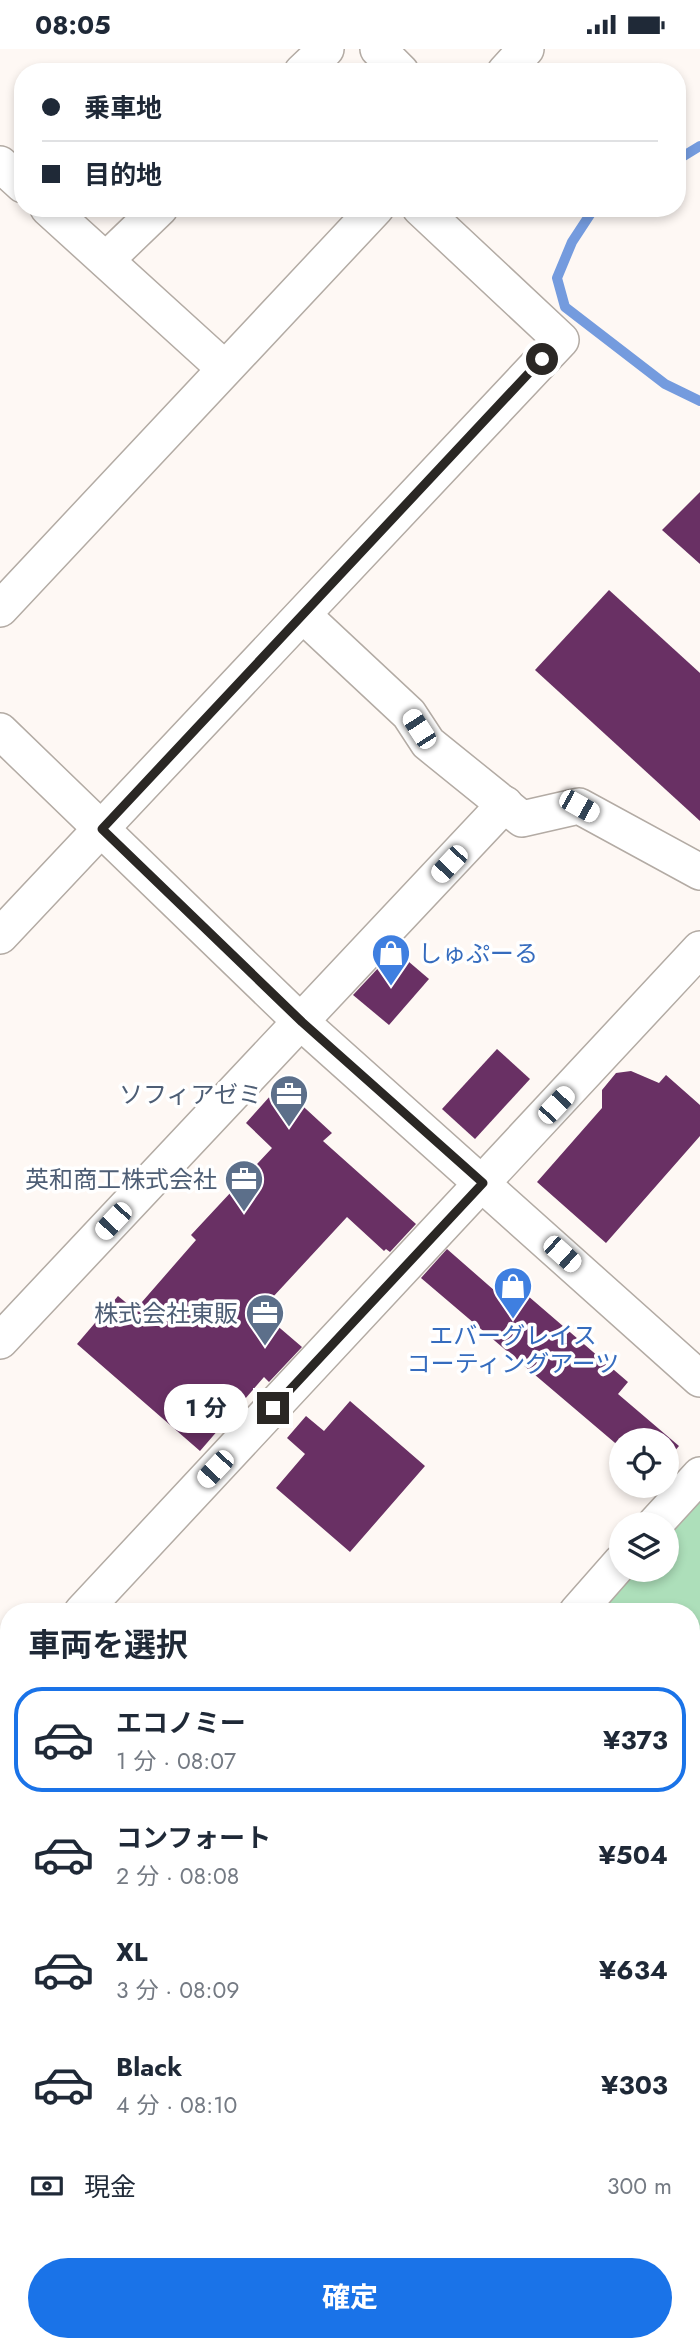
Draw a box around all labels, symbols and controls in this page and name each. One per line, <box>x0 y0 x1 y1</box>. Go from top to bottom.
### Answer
text: 08:05 <box>35 6 111 44</box>
text: 乗車地 <box>84 89 162 127</box>
text: 目的地 <box>84 156 162 194</box>
route start <box>526 343 558 375</box>
car <box>399 706 440 752</box>
car <box>556 787 603 825</box>
car <box>427 841 472 887</box>
shop icon: しゅぷーる <box>370 932 412 987</box>
place label: しゅぷーる <box>418 936 538 971</box>
office icon: ソフィアゼミ <box>268 1073 310 1128</box>
place label: ソフィアゼミ <box>119 1077 262 1112</box>
car <box>534 1082 579 1128</box>
office icon: 英和商工株式会社 <box>223 1158 265 1213</box>
place label: 英和商工株式会社 <box>25 1162 217 1197</box>
car <box>91 1198 136 1244</box>
car <box>540 1232 585 1276</box>
shop icon: エバーグレイス コーティングアーツ <box>492 1265 534 1320</box>
office icon: 株式会社東販 <box>244 1292 286 1347</box>
place label: 株式会社東販 <box>94 1296 238 1331</box>
place label: エバーグレイス コーティングアーツ <box>407 1318 619 1381</box>
callout: 1 分 <box>164 1383 248 1433</box>
text: 1 分 <box>185 1391 227 1425</box>
route end <box>257 1392 289 1424</box>
map controls <box>609 1428 679 1582</box>
button: locate <box>609 1428 679 1498</box>
car <box>193 1446 238 1492</box>
button: layers <box>609 1512 679 1582</box>
text: 車両を選択 <box>28 1622 188 1668</box>
text: エコノミー <box>116 1704 246 1742</box>
icon: car <box>32 1708 95 1771</box>
text: ¥373 <box>603 1721 668 1759</box>
text: 1 分 · 08:07 <box>116 1744 236 1778</box>
text: コンフォート <box>116 1819 271 1857</box>
icon: car <box>32 1823 95 1886</box>
text: ¥504 <box>598 1836 668 1874</box>
text: 2 分 · 08:08 <box>116 1859 239 1893</box>
text: XL <box>116 1933 148 1971</box>
icon: car <box>32 1938 95 2001</box>
text: ¥634 <box>599 1951 668 1989</box>
text: 3 分 · 08:09 <box>116 1973 239 2007</box>
text: Black <box>116 2048 182 2086</box>
icon: car <box>32 2053 95 2116</box>
text: ¥303 <box>601 2066 668 2104</box>
text: 4 分 · 08:10 <box>116 2088 237 2122</box>
icon: cash <box>28 2167 66 2205</box>
text: 現金 <box>84 2168 136 2206</box>
text: 300 m <box>607 2169 672 2203</box>
button: 確定 <box>28 2258 672 2338</box>

